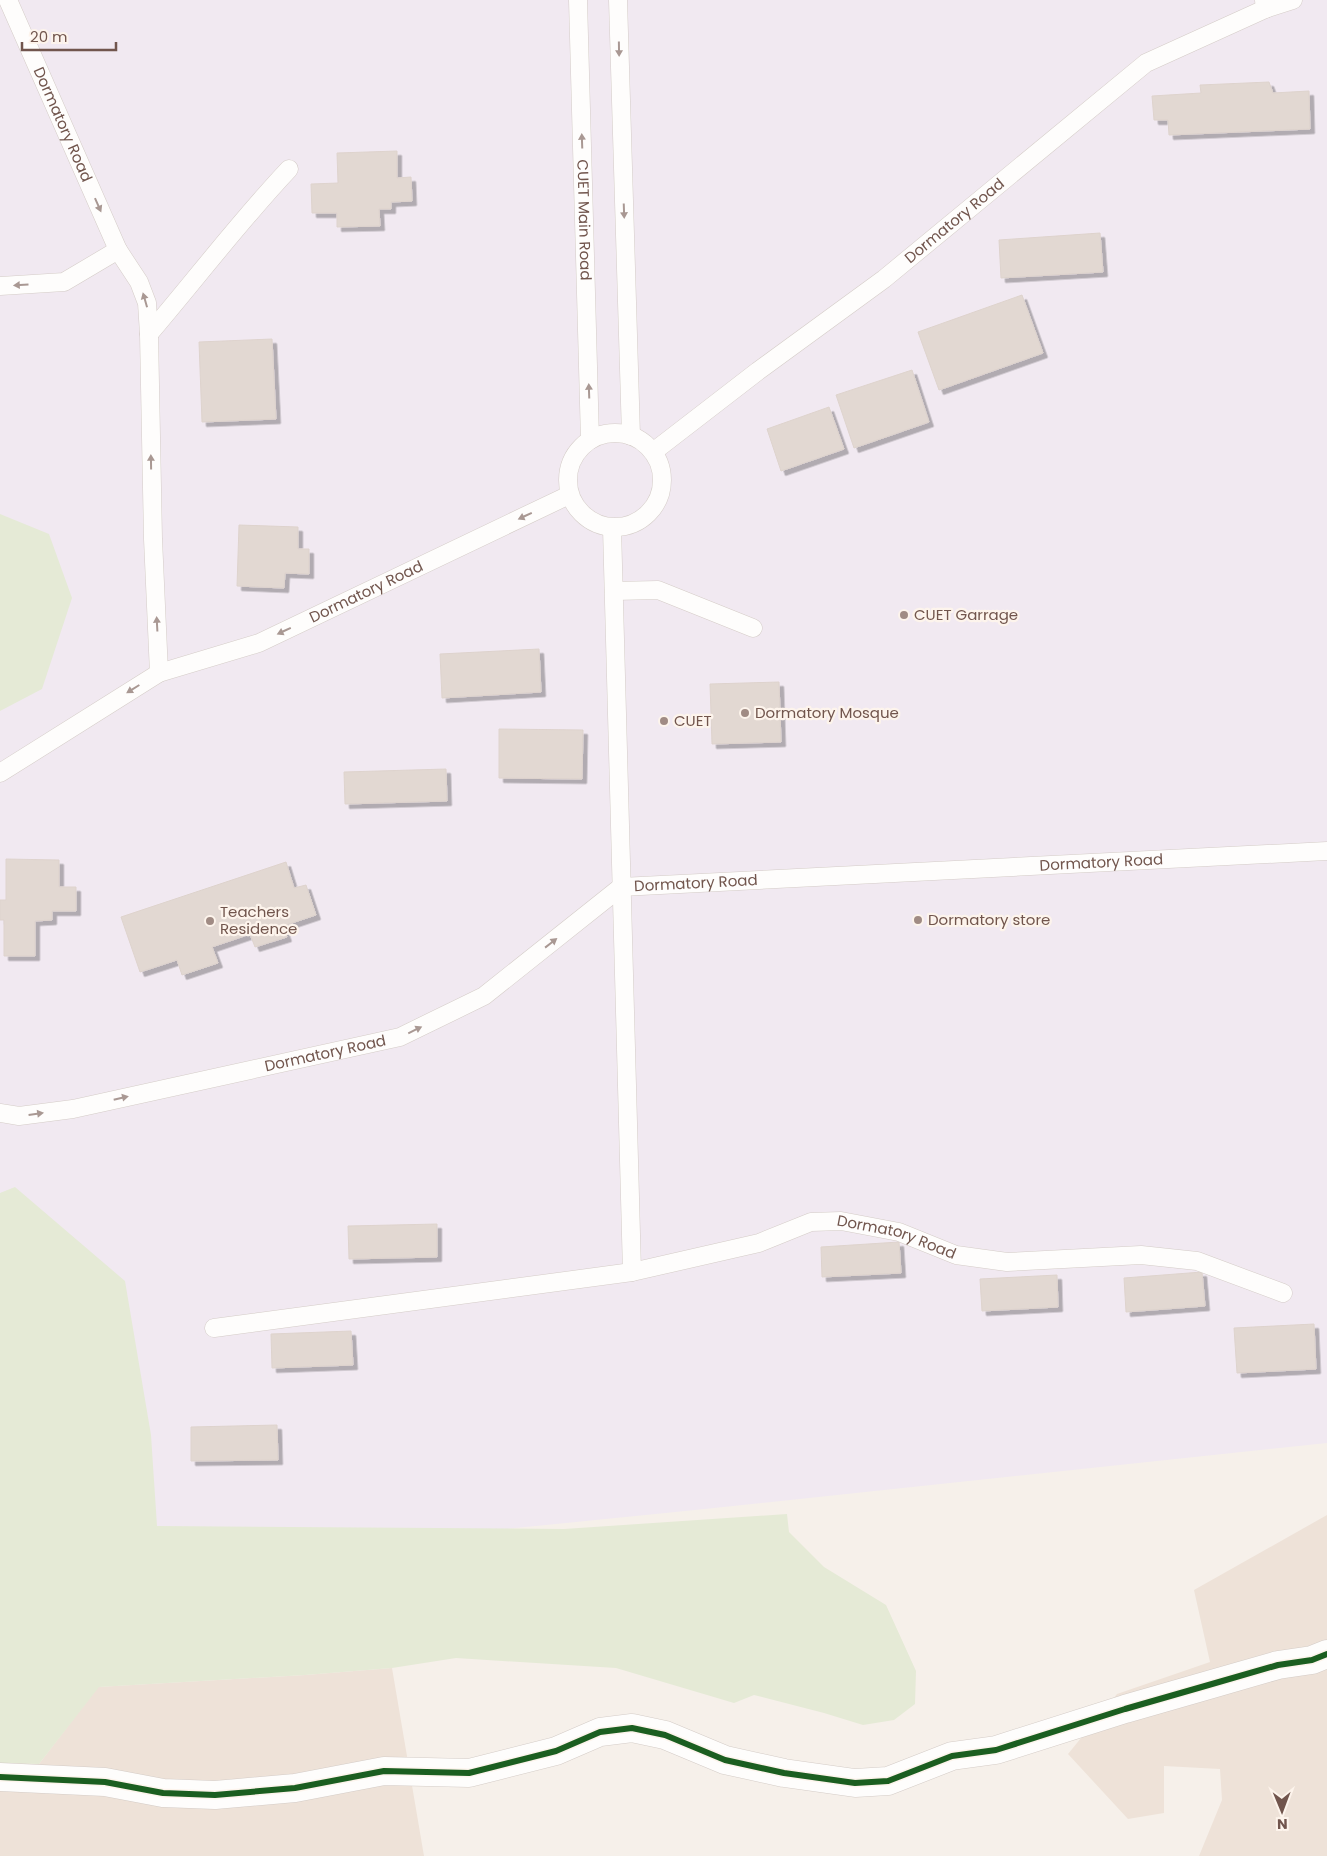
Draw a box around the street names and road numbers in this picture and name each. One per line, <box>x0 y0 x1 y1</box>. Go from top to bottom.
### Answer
street label: Dormatory Road <box>29 63 98 185</box>
street label: CUET Main Road <box>572 159 597 281</box>
street label: Dormatory Road <box>900 173 1009 268</box>
street label: Dormatory Road <box>306 555 426 627</box>
street label: Dormatory Road <box>1039 848 1164 876</box>
street label: Dormatory Road <box>634 869 758 896</box>
street label: Dormatory Road <box>263 1029 388 1077</box>
street label: Dormatory Road <box>835 1209 959 1264</box>

